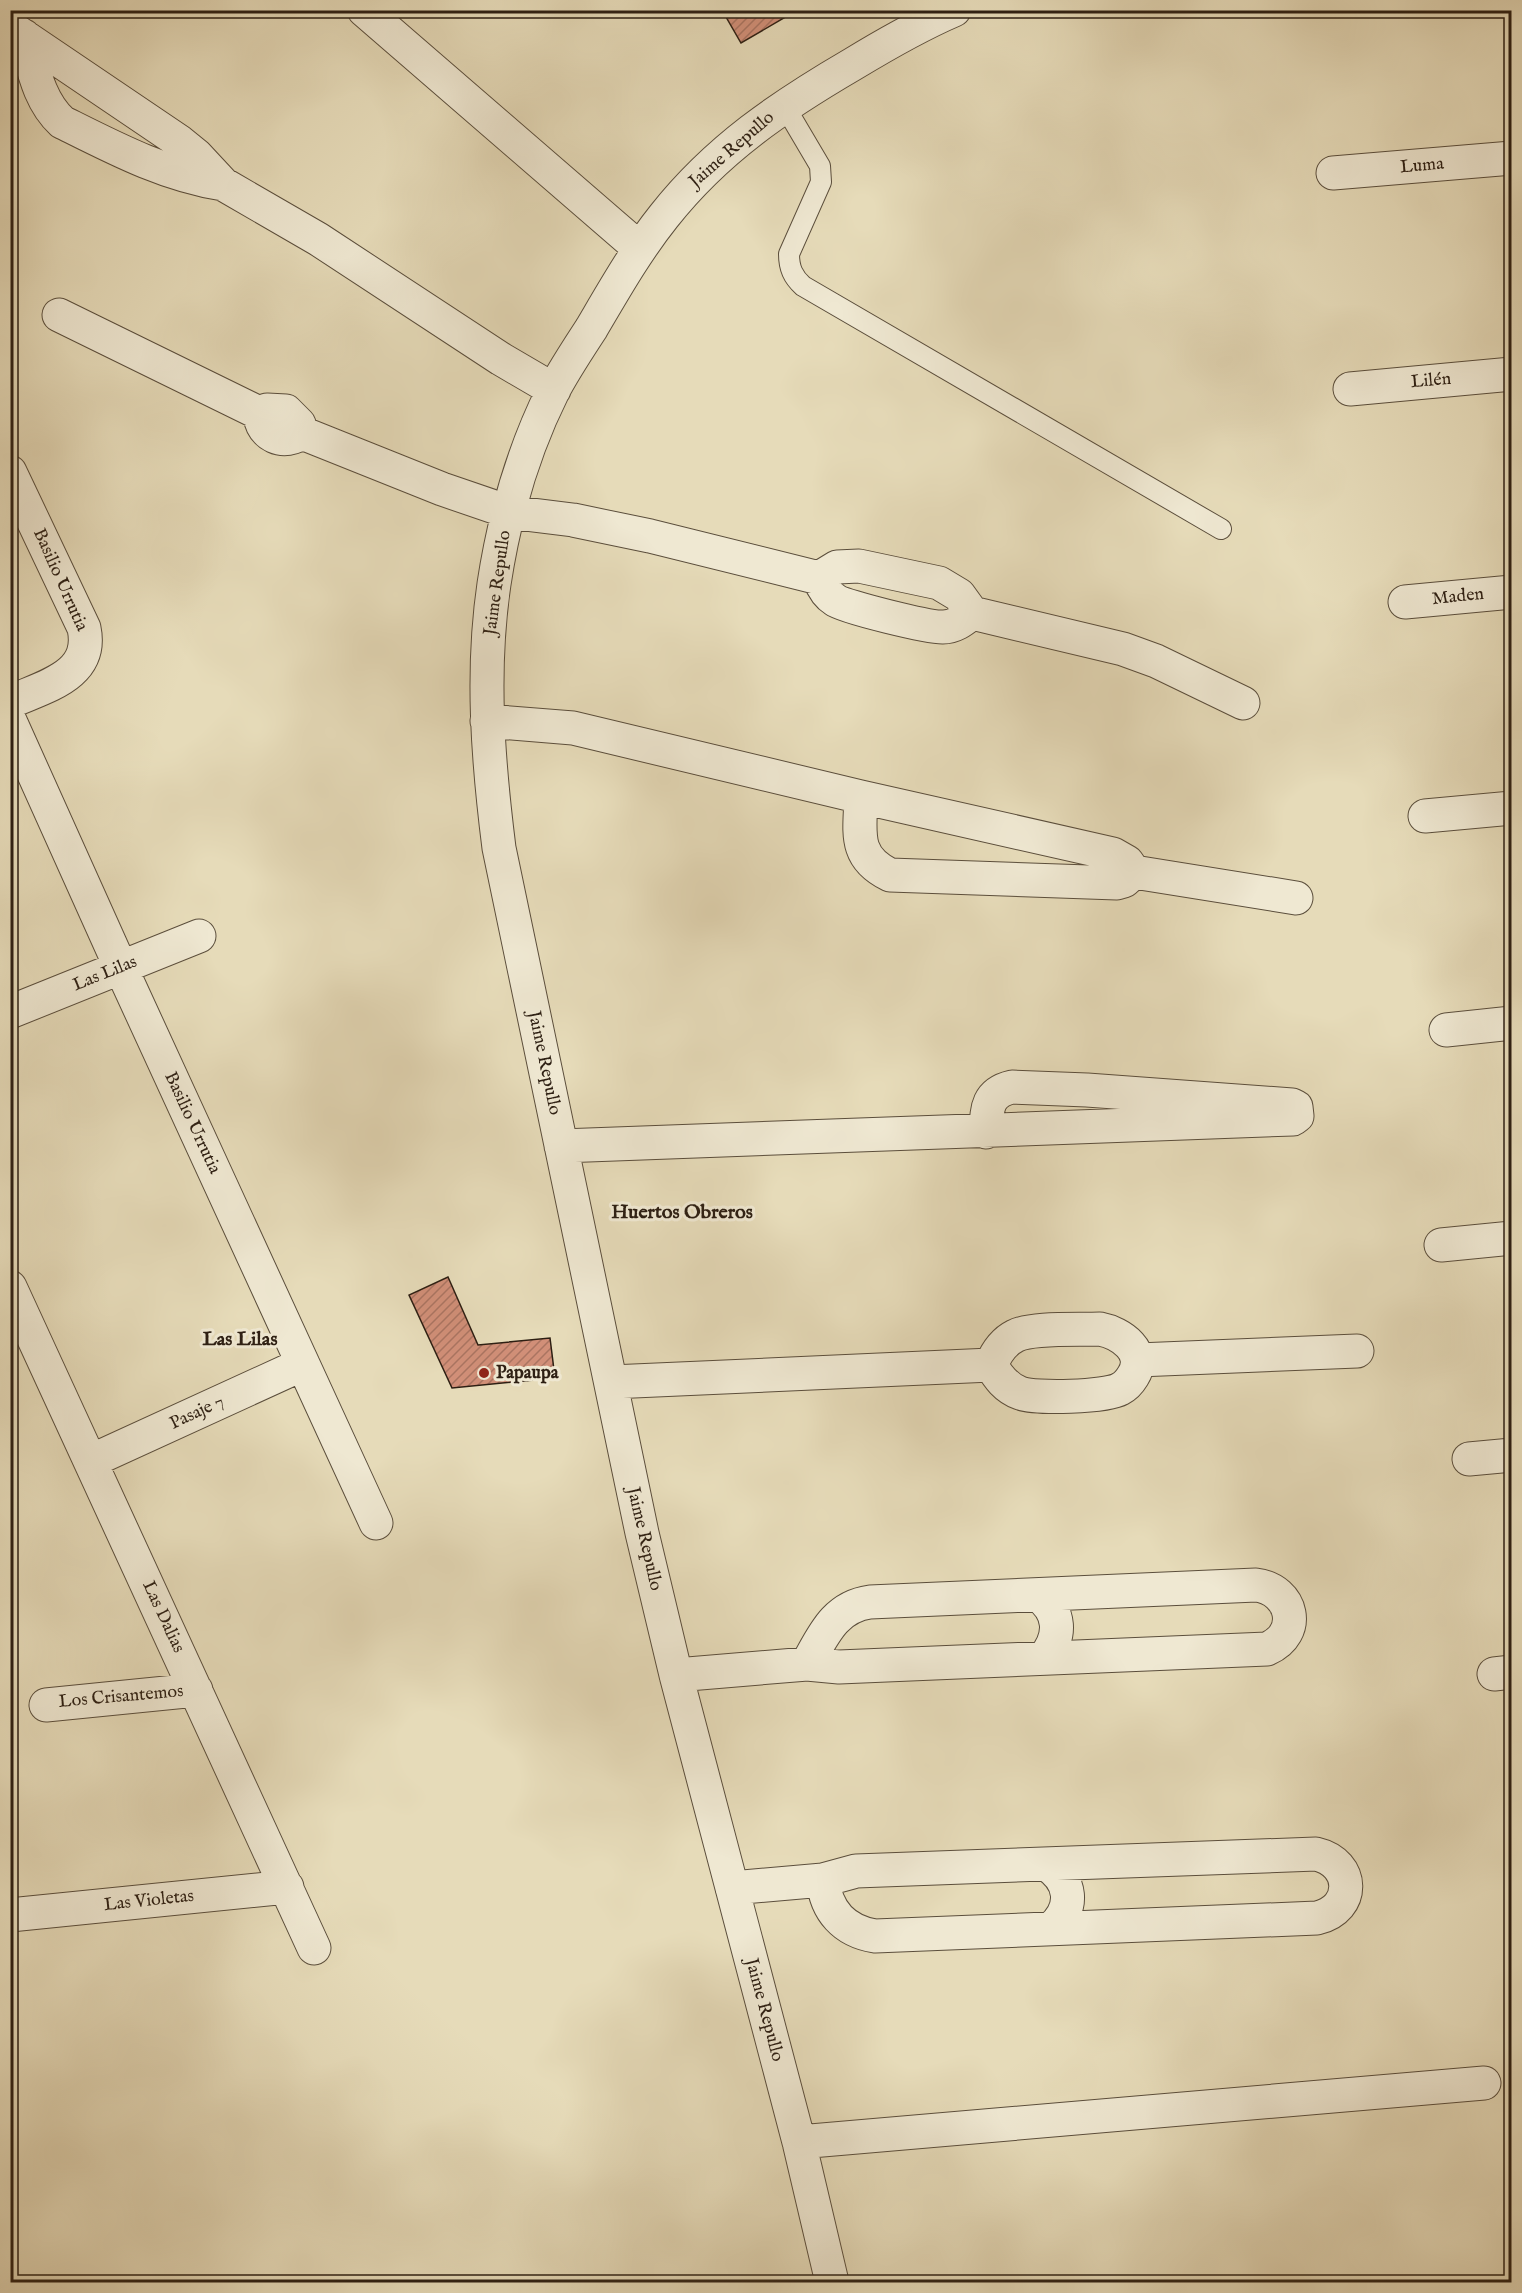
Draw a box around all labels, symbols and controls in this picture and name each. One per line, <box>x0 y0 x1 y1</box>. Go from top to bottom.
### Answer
street label: Jaime Repullo <box>683 106 780 195</box>
street label: Luma <box>1399 153 1445 179</box>
street label: Lilén <box>1410 368 1452 394</box>
street label: Basilio Urrutia <box>27 525 93 635</box>
street label: Jaime Repullo <box>479 529 517 639</box>
street label: Maden <box>1431 583 1486 611</box>
street label: Las Lilas <box>69 951 141 997</box>
street label: Jaime Repullo <box>521 1007 566 1117</box>
street label: Basilio Urrutia <box>158 1068 226 1178</box>
district label: Huertos Obreros <box>611 1200 753 1225</box>
district label: Las Lilas <box>203 1327 277 1352</box>
place label: Papaupa <box>496 1362 560 1385</box>
marker: Papaupa <box>477 1366 491 1380</box>
street label: Pasaje 7 <box>166 1391 228 1435</box>
street label: Jaime Repullo <box>620 1483 667 1593</box>
street label: Las Dalias <box>136 1577 190 1657</box>
street label: Los Crisantemos <box>58 1680 184 1714</box>
street label: Las Violetas <box>103 1885 195 1917</box>
street label: Jaime Repullo <box>739 1954 789 2064</box>

